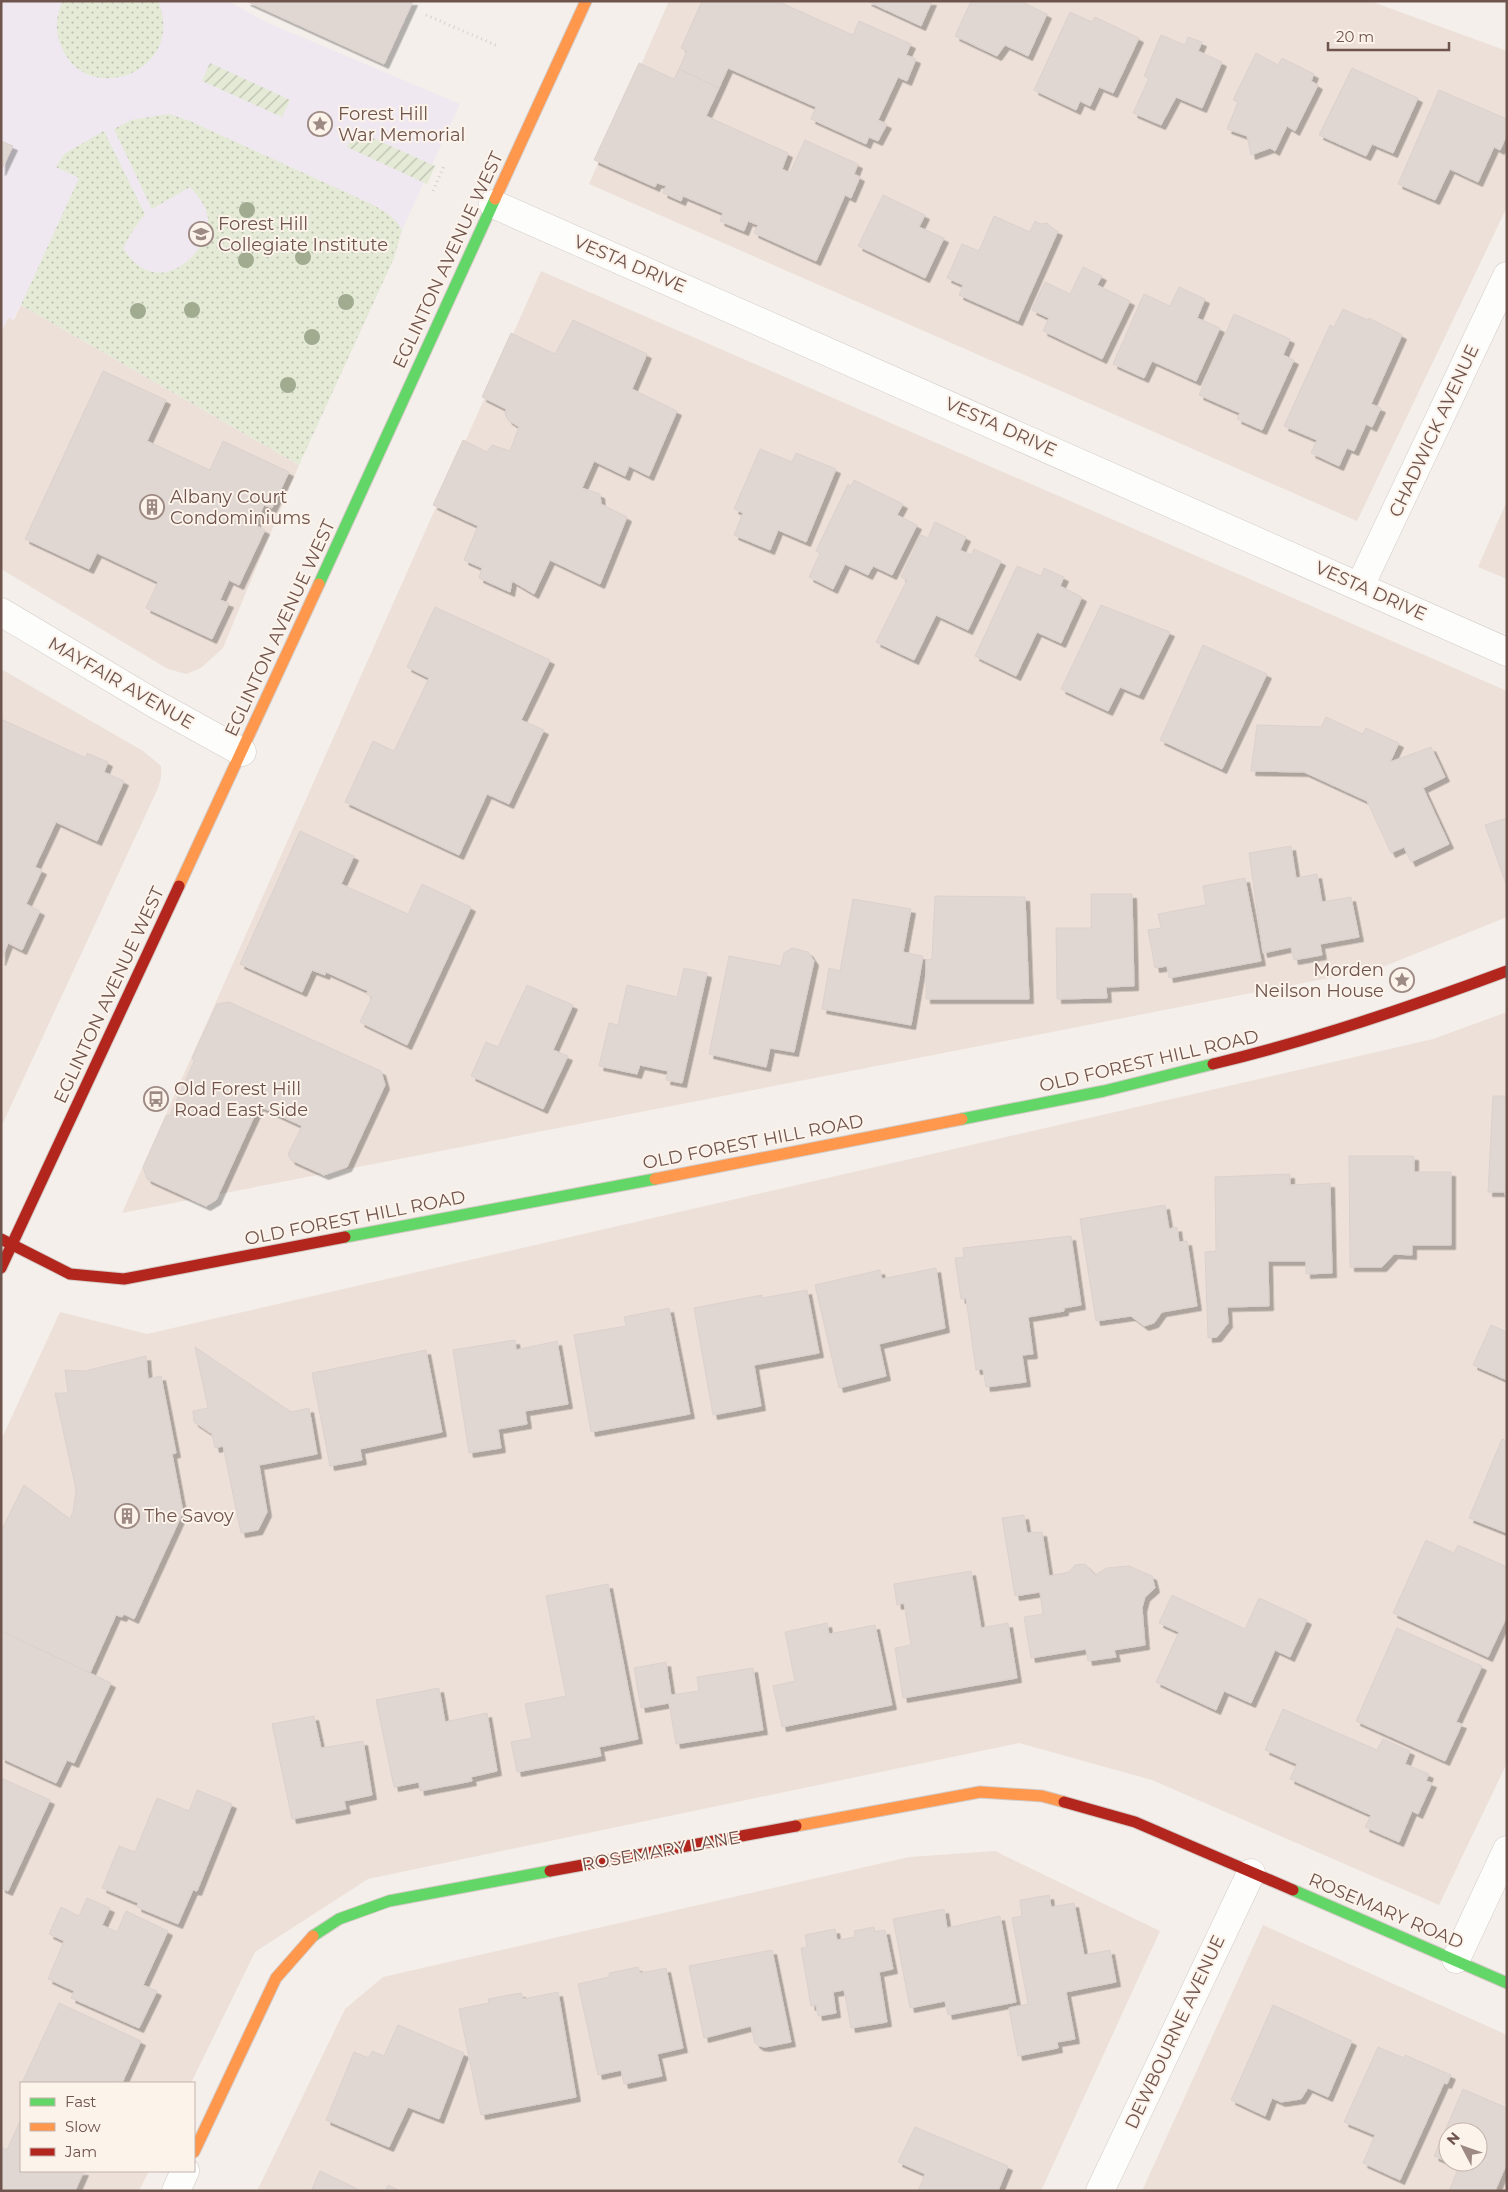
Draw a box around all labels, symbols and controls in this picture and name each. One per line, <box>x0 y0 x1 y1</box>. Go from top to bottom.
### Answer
scale bar <box>1328 20 1449 52</box>
text: 20 m <box>1336 27 1374 46</box>
place label: Forest Hill War Memorial <box>338 103 465 146</box>
place icon: Forest Hill War Memorial <box>307 111 333 137</box>
street label: EGLINTON AVENUE WEST <box>388 148 508 372</box>
place label: Forest Hill Collegiate Institute <box>218 213 388 256</box>
school or university icon: Forest Hill Collegiate Institute <box>188 221 214 247</box>
street label: VESTA DRIVE <box>571 230 689 298</box>
street label: CHADWICK AVENUE <box>1384 341 1484 521</box>
street label: VESTA DRIVE <box>942 393 1060 461</box>
place label: Albany Court Condominiums <box>170 486 310 529</box>
building icon: Albany Court Condominiums <box>139 494 165 520</box>
street label: EGLINTON AVENUE WEST <box>220 516 340 740</box>
street label: VESTA DRIVE <box>1312 557 1430 625</box>
street label: MAYFAIR AVENUE <box>44 632 198 734</box>
street label: EGLINTON AVENUE WEST <box>49 883 169 1107</box>
place label: Morden Neilson House <box>1254 959 1384 1002</box>
place icon: Morden Neilson House <box>1389 967 1415 993</box>
street label: OLD FOREST HILL ROAD <box>1037 1025 1261 1097</box>
place label: Old Forest Hill Road East Side <box>174 1078 308 1121</box>
bus stop icon: Old Forest Hill Road East Side <box>143 1086 169 1112</box>
street label: OLD FOREST HILL ROAD <box>641 1110 865 1174</box>
street label: OLD FOREST HILL ROAD <box>243 1186 467 1250</box>
building icon: The Savoy <box>114 1503 140 1529</box>
place label: The Savoy <box>144 1505 234 1527</box>
street label: ROSEMARY LANE <box>580 1826 742 1876</box>
street label: ROSEMARY ROAD <box>1305 1868 1467 1954</box>
street label: DEWBOURNE AVENUE <box>1120 1932 1230 2132</box>
legend <box>20 2082 195 2172</box>
text: Fast <box>65 2092 96 2111</box>
text: Slow <box>65 2117 101 2136</box>
north arrow <box>1438 2122 1488 2172</box>
text: N <box>1443 2128 1464 2149</box>
text: Jam <box>64 2142 97 2161</box>

